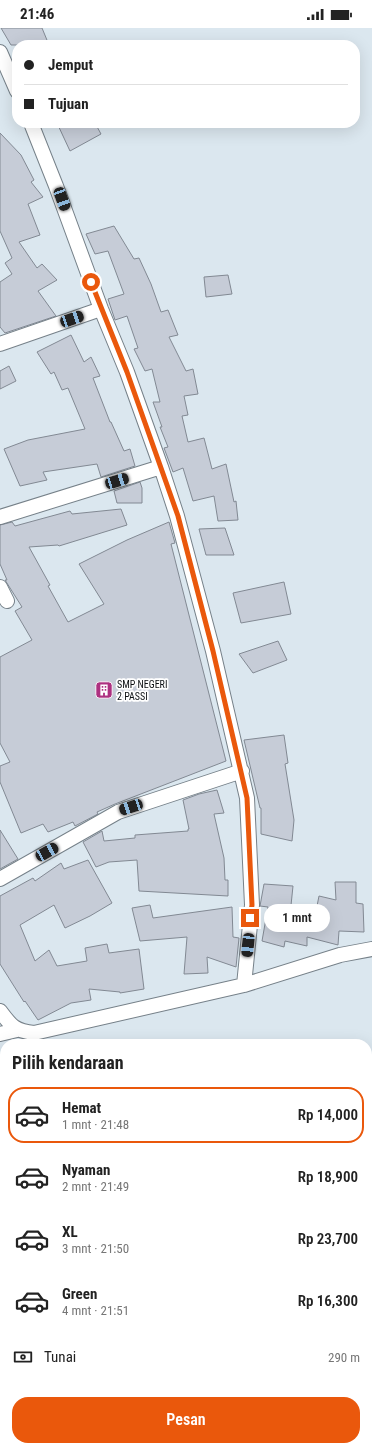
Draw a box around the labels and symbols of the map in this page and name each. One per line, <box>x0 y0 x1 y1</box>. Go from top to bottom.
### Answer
car <box>52 186 72 212</box>
route start <box>82 273 100 291</box>
car <box>59 309 85 329</box>
car <box>104 472 130 490</box>
place label: SMP NEGERI 2 PASSI <box>117 679 167 702</box>
building icon: SMP NEGERI 2 PASSI <box>94 680 114 700</box>
car <box>118 798 144 816</box>
car <box>34 841 60 863</box>
callout: 1 mnt <box>264 904 330 932</box>
route end <box>241 909 259 927</box>
car <box>241 932 255 958</box>

